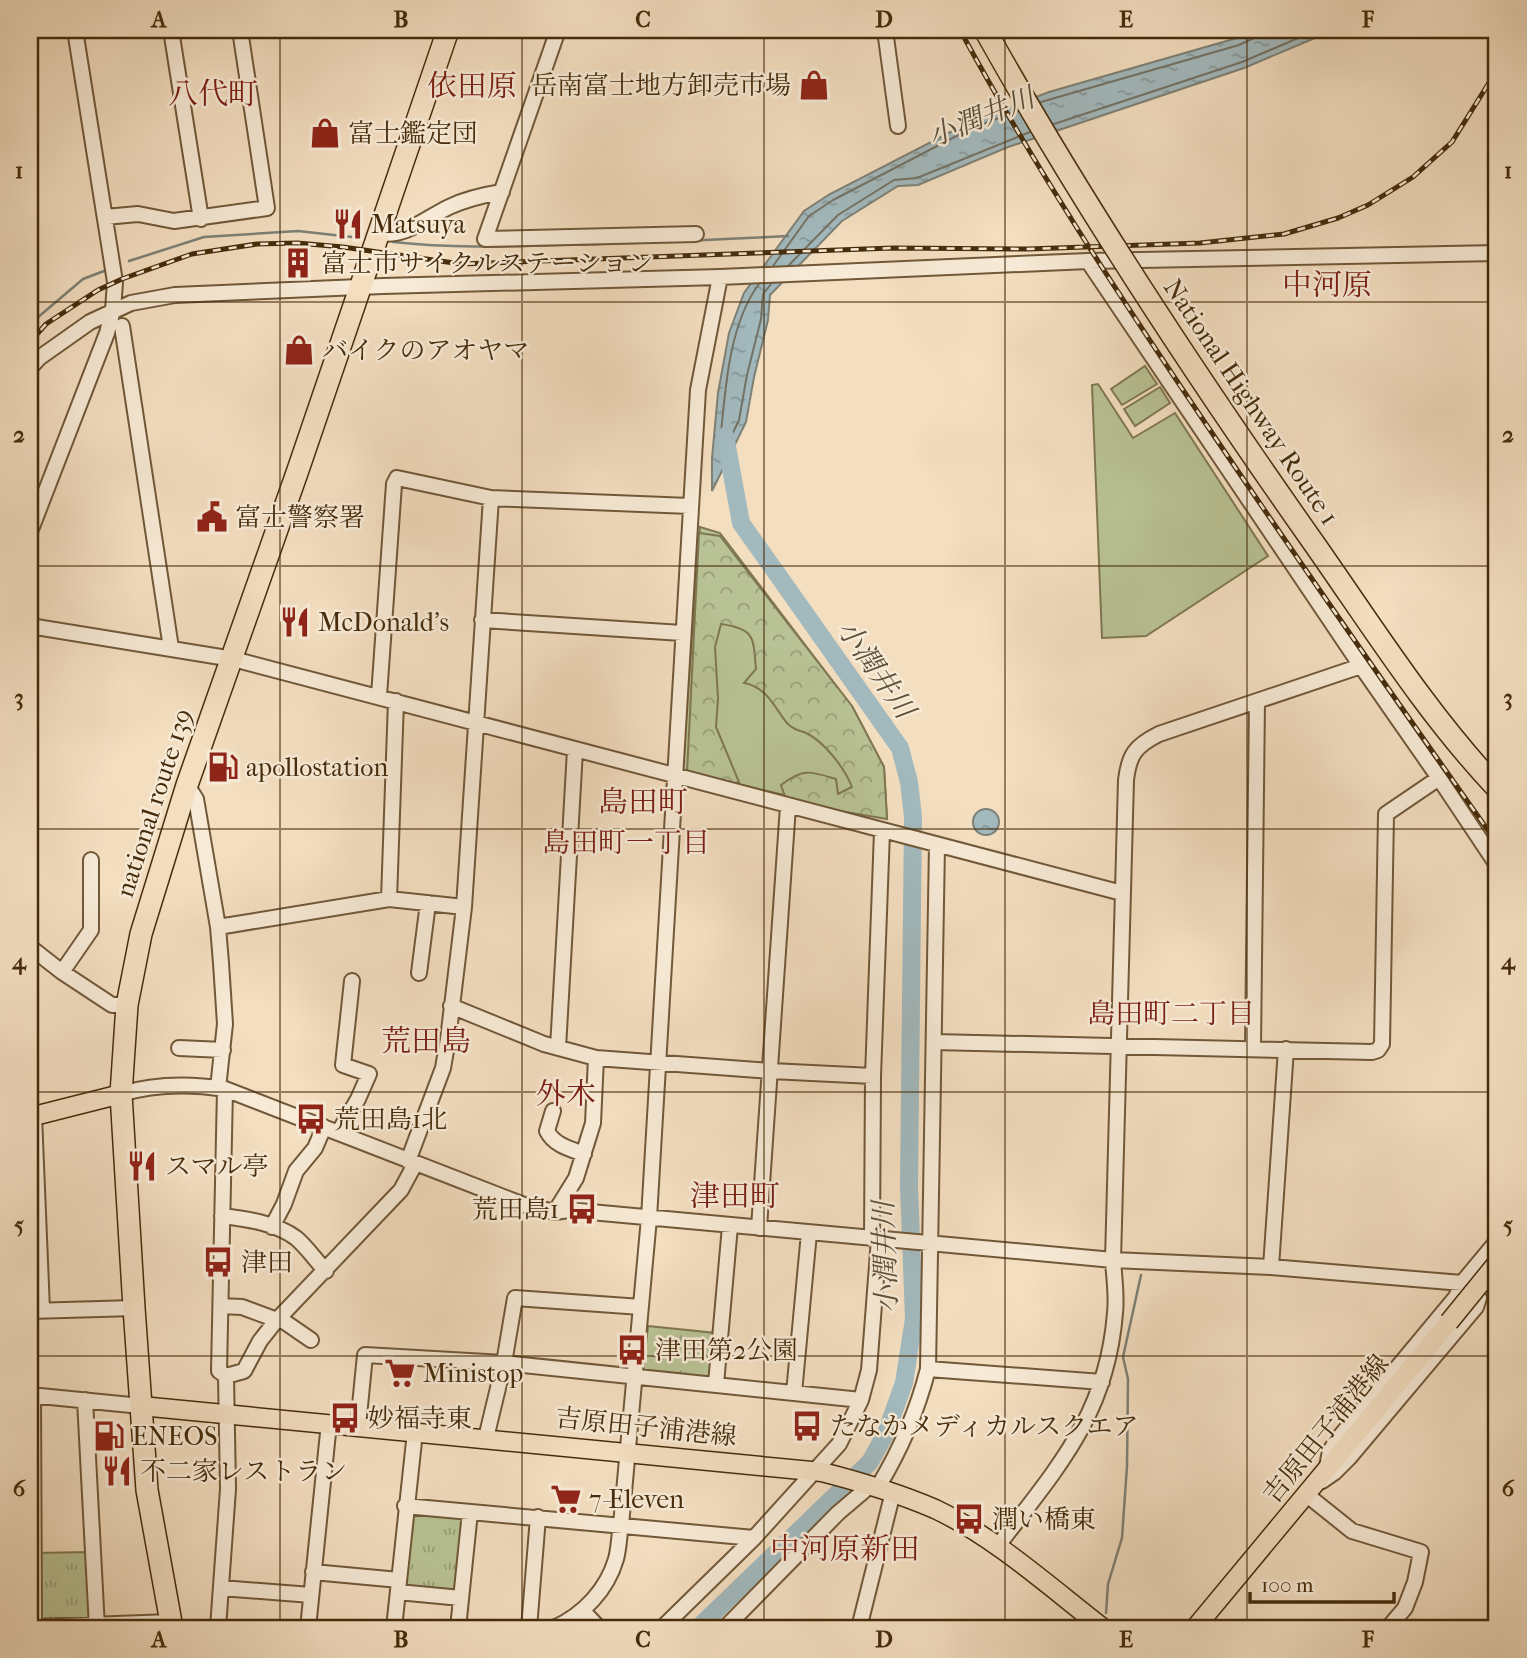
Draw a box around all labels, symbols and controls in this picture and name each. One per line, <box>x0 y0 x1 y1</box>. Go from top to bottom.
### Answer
text: A <box>150 6 168 33</box>
text: B <box>394 6 409 33</box>
text: C <box>635 6 651 33</box>
text: D <box>875 6 893 33</box>
text: E <box>1119 6 1133 33</box>
text: F <box>1361 6 1375 33</box>
shop icon: 岳南富士地方卸売市場 <box>797 68 831 102</box>
district label: 依田原 <box>427 69 517 104</box>
place label: 岳南富士地方卸売市場 <box>531 70 791 101</box>
district label: 八代町 <box>168 77 258 112</box>
water label: 小潤井川 <box>923 80 1042 153</box>
shop icon: 富士鑑定団 <box>308 116 342 150</box>
place label: 富士鑑定団 <box>348 118 478 149</box>
text: 1 <box>15 157 23 184</box>
text: 1 <box>1504 157 1512 184</box>
restaurant icon: Matsuya <box>331 207 365 241</box>
place label: Matsuya <box>371 209 467 240</box>
building icon: 富士市サイクルステーション <box>281 246 315 280</box>
place label: 富士市サイクルステーション <box>321 248 654 279</box>
district label: 中河原 <box>1282 268 1372 303</box>
street label: National Highway Route 1 <box>1157 273 1345 531</box>
shop icon: バイクのアオヤマ <box>282 333 316 367</box>
place label: バイクのアオヤマ <box>322 335 529 366</box>
text: 2 <box>13 421 25 448</box>
text: 2 <box>1502 421 1514 448</box>
public building icon: 富士警察署 <box>195 500 229 534</box>
place label: 富士警察署 <box>235 502 365 533</box>
restaurant icon: McDonald's <box>278 605 312 639</box>
place label: McDonald's <box>318 607 449 638</box>
water label: 小潤井川 <box>830 614 923 727</box>
text: 3 <box>14 684 24 711</box>
text: 3 <box>1503 684 1513 711</box>
street label: national route 139 <box>109 705 199 901</box>
fuel station icon: apollostation <box>206 750 240 784</box>
place label: apollostation <box>246 752 388 783</box>
district label: 島田町 <box>598 785 688 820</box>
district label: 島田町一丁目 <box>542 826 710 859</box>
text: 4 <box>11 948 27 975</box>
text: 4 <box>1500 948 1516 975</box>
district label: 島田町二丁目 <box>1087 997 1255 1030</box>
district label: 荒田島 <box>381 1024 471 1059</box>
district label: 外木 <box>536 1077 596 1112</box>
bus stop icon: 荒田島1北 <box>294 1102 328 1136</box>
place label: 荒田島1北 <box>334 1104 447 1135</box>
restaurant icon: スマル亭 <box>125 1149 159 1183</box>
place label: スマル亭 <box>165 1151 268 1182</box>
district label: 津田町 <box>690 1179 780 1214</box>
bus stop icon: 荒田島1 <box>565 1192 599 1226</box>
place label: 荒田島1 <box>472 1194 559 1225</box>
water label: 小潤井川 <box>866 1197 903 1314</box>
text: 5 <box>14 1211 24 1238</box>
text: 5 <box>1503 1211 1513 1238</box>
bus stop icon: 津田 <box>201 1245 235 1279</box>
place label: 津田 <box>241 1247 293 1278</box>
bus stop icon: 津田第2公園 <box>615 1333 649 1367</box>
place label: 津田第2公園 <box>655 1335 798 1366</box>
street label: 吉原田子浦港線 <box>1257 1349 1395 1509</box>
supermarket icon: Ministop <box>383 1356 417 1390</box>
place label: Ministop <box>423 1358 523 1389</box>
bus stop icon: 妙福寺東 <box>328 1401 362 1435</box>
street label: 吉原田子浦港線 <box>554 1402 738 1452</box>
place label: 妙福寺東 <box>368 1403 472 1434</box>
bus stop icon: たなかメディカルスクエア <box>790 1409 824 1443</box>
place label: たなかメディカルスクエア <box>830 1411 1139 1442</box>
fuel station icon: ENEOS <box>92 1419 126 1453</box>
place label: ENEOS <box>132 1421 218 1452</box>
restaurant icon: 不二家レストラン <box>100 1454 134 1488</box>
place label: 不二家レストラン <box>140 1456 347 1487</box>
text: 6 <box>13 1475 26 1502</box>
text: 6 <box>1502 1475 1515 1502</box>
supermarket icon: 7-Eleven <box>549 1482 583 1516</box>
place label: 7-Eleven <box>589 1484 684 1515</box>
bus stop icon: 潤い橋東 <box>952 1502 986 1536</box>
place label: 潤い橋東 <box>992 1504 1096 1535</box>
district label: 中河原新田 <box>770 1532 920 1567</box>
scale bar <box>1250 1560 1394 1604</box>
text: 100 m <box>1261 1573 1314 1597</box>
text: A <box>150 1626 168 1653</box>
text: B <box>394 1626 409 1653</box>
text: C <box>635 1626 651 1653</box>
text: D <box>875 1626 893 1653</box>
text: E <box>1119 1626 1133 1653</box>
text: F <box>1361 1626 1375 1653</box>

